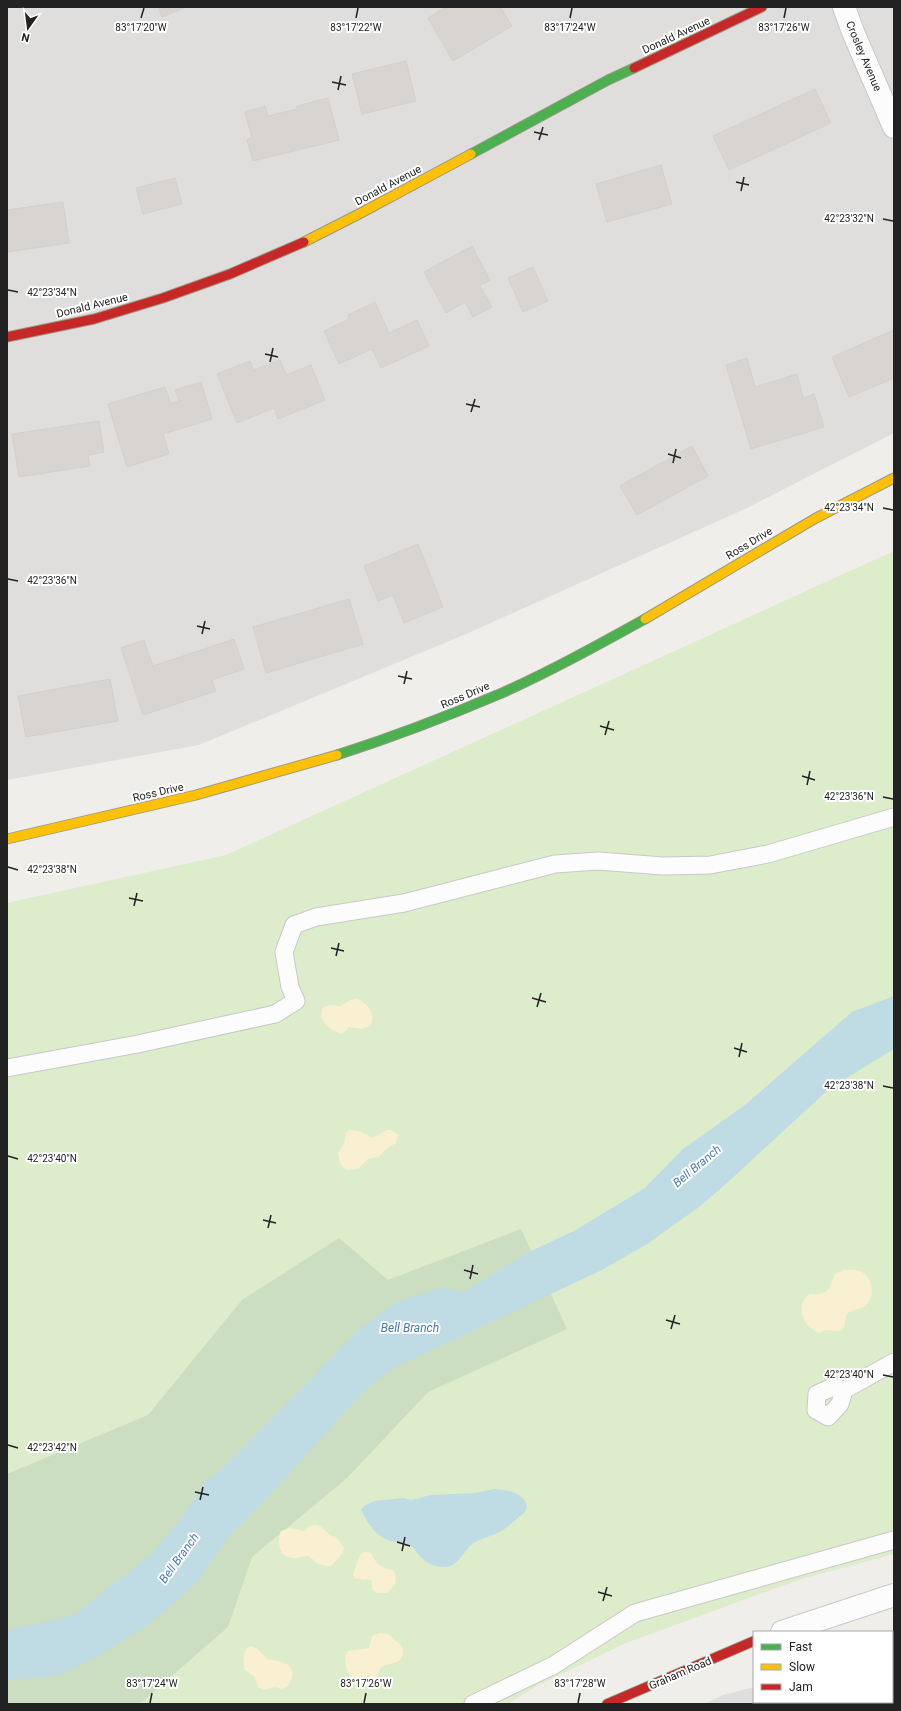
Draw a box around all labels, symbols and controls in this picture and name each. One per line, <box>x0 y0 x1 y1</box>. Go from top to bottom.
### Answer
north arrow <box>8 8 48 48</box>
street label: Donald Avenue <box>640 14 712 57</box>
street label: Crosley Avenue <box>843 19 884 93</box>
text: 83°17'20"W <box>115 22 167 33</box>
text: 83°17'22"W <box>330 22 382 33</box>
text: 83°17'24"W <box>544 22 596 33</box>
text: 83°17'26"W <box>758 22 810 33</box>
text: N <box>20 30 31 44</box>
street label: Donald Avenue <box>353 162 424 208</box>
text: 42°23'32"N <box>824 213 874 224</box>
text: 42°23'34"N <box>27 287 77 298</box>
street label: Donald Avenue <box>55 290 129 321</box>
text: 42°23'34"N <box>824 502 874 513</box>
street label: Ross Drive <box>724 524 775 562</box>
text: 42°23'36"N <box>27 575 77 586</box>
street label: Ross Drive <box>439 679 492 712</box>
street label: Ross Drive <box>131 780 185 805</box>
text: 42°23'36"N <box>824 791 874 802</box>
text: 42°23'38"N <box>27 864 77 875</box>
text: 42°23'38"N <box>824 1080 874 1091</box>
water label: Bell Branch <box>670 1142 724 1190</box>
text: 42°23'40"N <box>27 1153 77 1164</box>
water label: Bell Branch <box>381 1321 439 1335</box>
text: 42°23'40"N <box>824 1369 874 1380</box>
text: 42°23'42"N <box>27 1442 77 1453</box>
water label: Bell Branch <box>156 1530 202 1586</box>
legend <box>753 1631 893 1703</box>
text: Fast <box>789 1640 812 1654</box>
street label: Graham Road <box>647 1654 713 1692</box>
text: Slow <box>789 1660 815 1674</box>
text: 83°17'24"W <box>126 1678 178 1689</box>
text: 83°17'26"W <box>340 1678 392 1689</box>
text: 83°17'28"W <box>554 1678 606 1689</box>
text: Jam <box>789 1680 813 1694</box>

